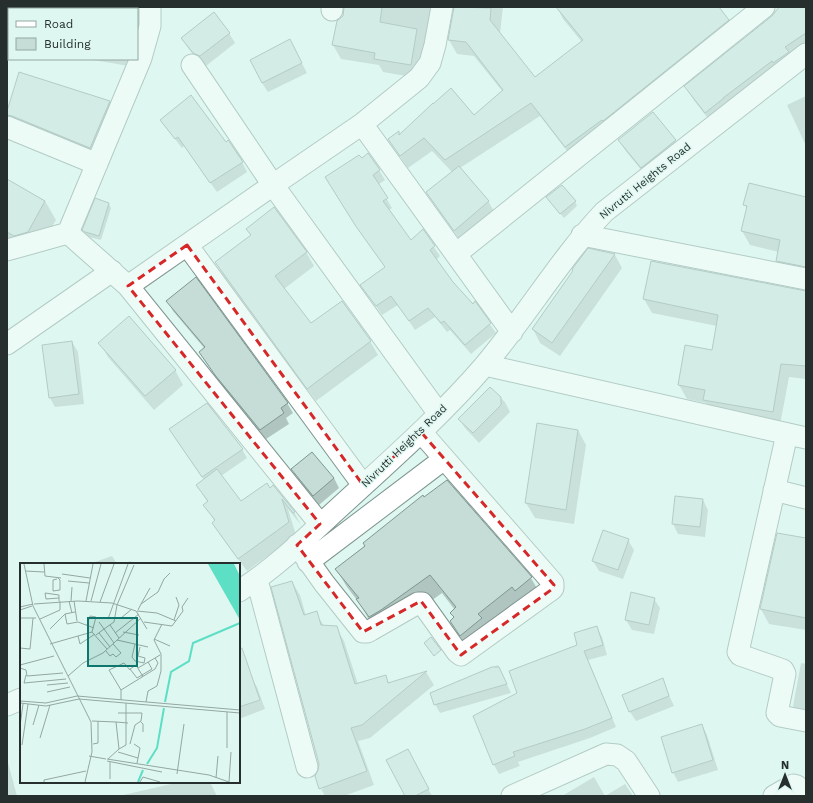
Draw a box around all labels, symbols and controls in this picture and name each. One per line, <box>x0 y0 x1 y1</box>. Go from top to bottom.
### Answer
legend <box>8 8 138 60</box>
text: Road <box>44 17 73 31</box>
text: Building <box>44 37 91 51</box>
street label: Nivrutti Heights Road <box>597 140 693 222</box>
street label: Nivrutti Heights Road <box>358 402 450 490</box>
inset map <box>20 563 240 783</box>
north arrow <box>765 755 805 795</box>
text: N <box>781 759 789 772</box>

